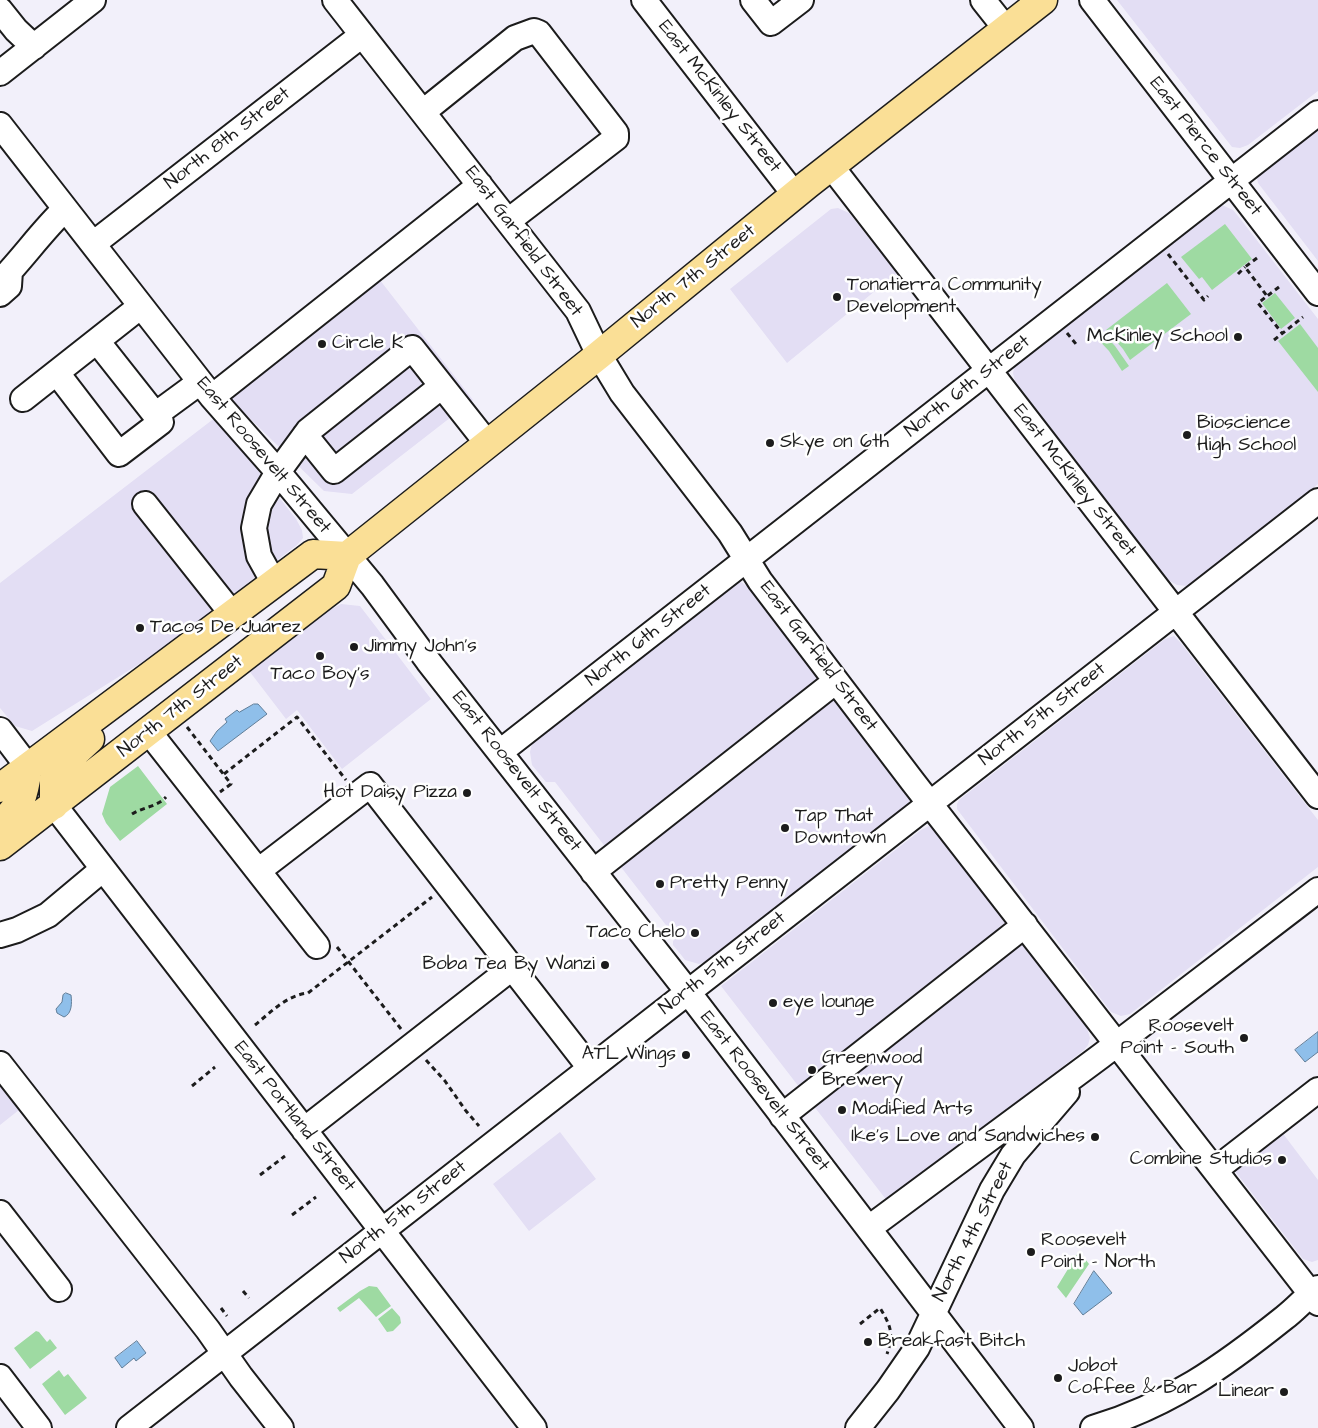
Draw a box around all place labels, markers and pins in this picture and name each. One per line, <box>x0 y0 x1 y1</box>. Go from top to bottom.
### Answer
place label: Tonatierra Community Development <box>847 275 1042 319</box>
marker: Tonatierra Community Development <box>831 291 843 303</box>
place label: McKinley School <box>1087 326 1228 348</box>
marker: McKinley School <box>1232 331 1244 343</box>
place label: Circle K <box>332 333 403 355</box>
marker: Circle K <box>316 338 328 350</box>
place label: Bioscience High School <box>1197 413 1296 457</box>
marker: Bioscience High School <box>1181 429 1193 441</box>
place label: Skye on 6th <box>780 432 889 454</box>
marker: Skye on 6th <box>764 437 776 449</box>
place label: Tacos De Juarez <box>150 617 301 639</box>
marker: Tacos De Juarez <box>134 622 146 634</box>
place label: Jimmy John's <box>364 636 477 658</box>
marker: Jimmy John's <box>348 641 360 653</box>
marker: Taco Boy's <box>314 650 326 662</box>
place label: Taco Boy's <box>270 664 370 686</box>
place label: Hot Daisy Pizza <box>324 782 457 804</box>
marker: Hot Daisy Pizza <box>461 787 473 799</box>
place label: Tap That Downtown <box>795 806 886 850</box>
marker: Tap That Downtown <box>779 822 791 834</box>
place label: Pretty Penny <box>670 873 788 895</box>
marker: Pretty Penny <box>654 878 666 890</box>
place label: Taco Chelo <box>586 922 685 944</box>
marker: Taco Chelo <box>689 927 701 939</box>
place label: Boba Tea By Wanzi <box>423 954 595 976</box>
marker: Boba Tea By Wanzi <box>599 959 611 971</box>
place label: eye lounge <box>783 992 874 1014</box>
marker: eye lounge <box>767 997 779 1009</box>
place label: Roosevelt Point - South <box>1120 1016 1234 1060</box>
marker: Roosevelt Point - South <box>1238 1032 1250 1044</box>
place label: ATL Wings <box>582 1044 676 1066</box>
place label: Greenwood Brewery <box>822 1048 922 1092</box>
marker: ATL Wings <box>680 1049 692 1061</box>
marker: Greenwood Brewery <box>806 1064 818 1076</box>
place label: Modified Arts <box>852 1099 973 1121</box>
marker: Modified Arts <box>836 1104 848 1116</box>
place label: Ike's Love and Sandwiches <box>851 1126 1085 1148</box>
marker: Ike's Love and Sandwiches <box>1089 1131 1101 1143</box>
place label: Combine Studios <box>1130 1149 1272 1171</box>
marker: Combine Studios <box>1276 1154 1288 1166</box>
place label: Roosevelt Point - North <box>1041 1230 1155 1274</box>
marker: Roosevelt Point - North <box>1025 1246 1037 1258</box>
place label: Breakfast Bitch <box>878 1331 1025 1353</box>
marker: Breakfast Bitch <box>862 1336 874 1348</box>
place label: Jobot Coffee & Bar <box>1068 1356 1197 1400</box>
marker: Jobot Coffee & Bar <box>1052 1372 1064 1384</box>
place label: Linear <box>1218 1381 1274 1403</box>
marker: Linear <box>1278 1386 1290 1398</box>

